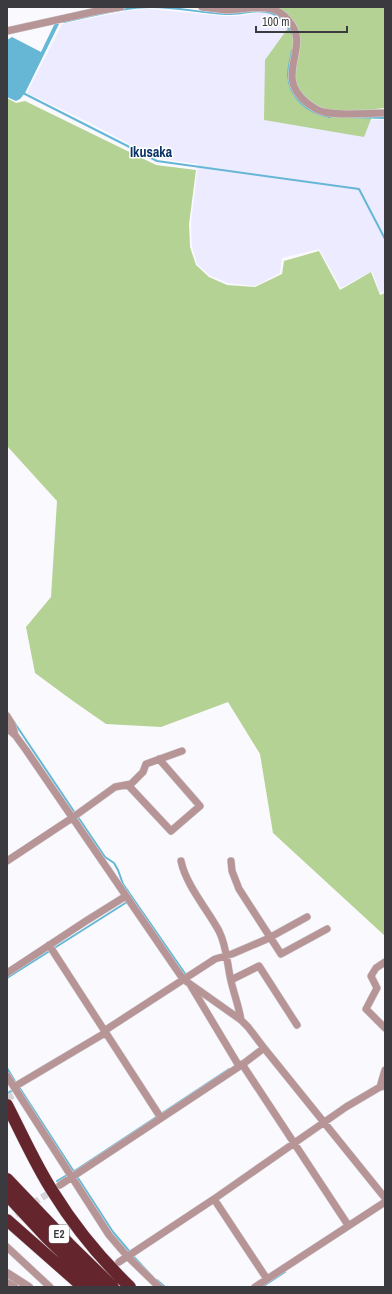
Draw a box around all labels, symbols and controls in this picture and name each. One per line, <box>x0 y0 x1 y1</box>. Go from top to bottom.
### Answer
scale bar <box>256 8 347 34</box>
text: 100 m <box>262 14 289 30</box>
district label: Ikusaka <box>130 143 173 161</box>
road number: E2 <box>49 1225 69 1243</box>

